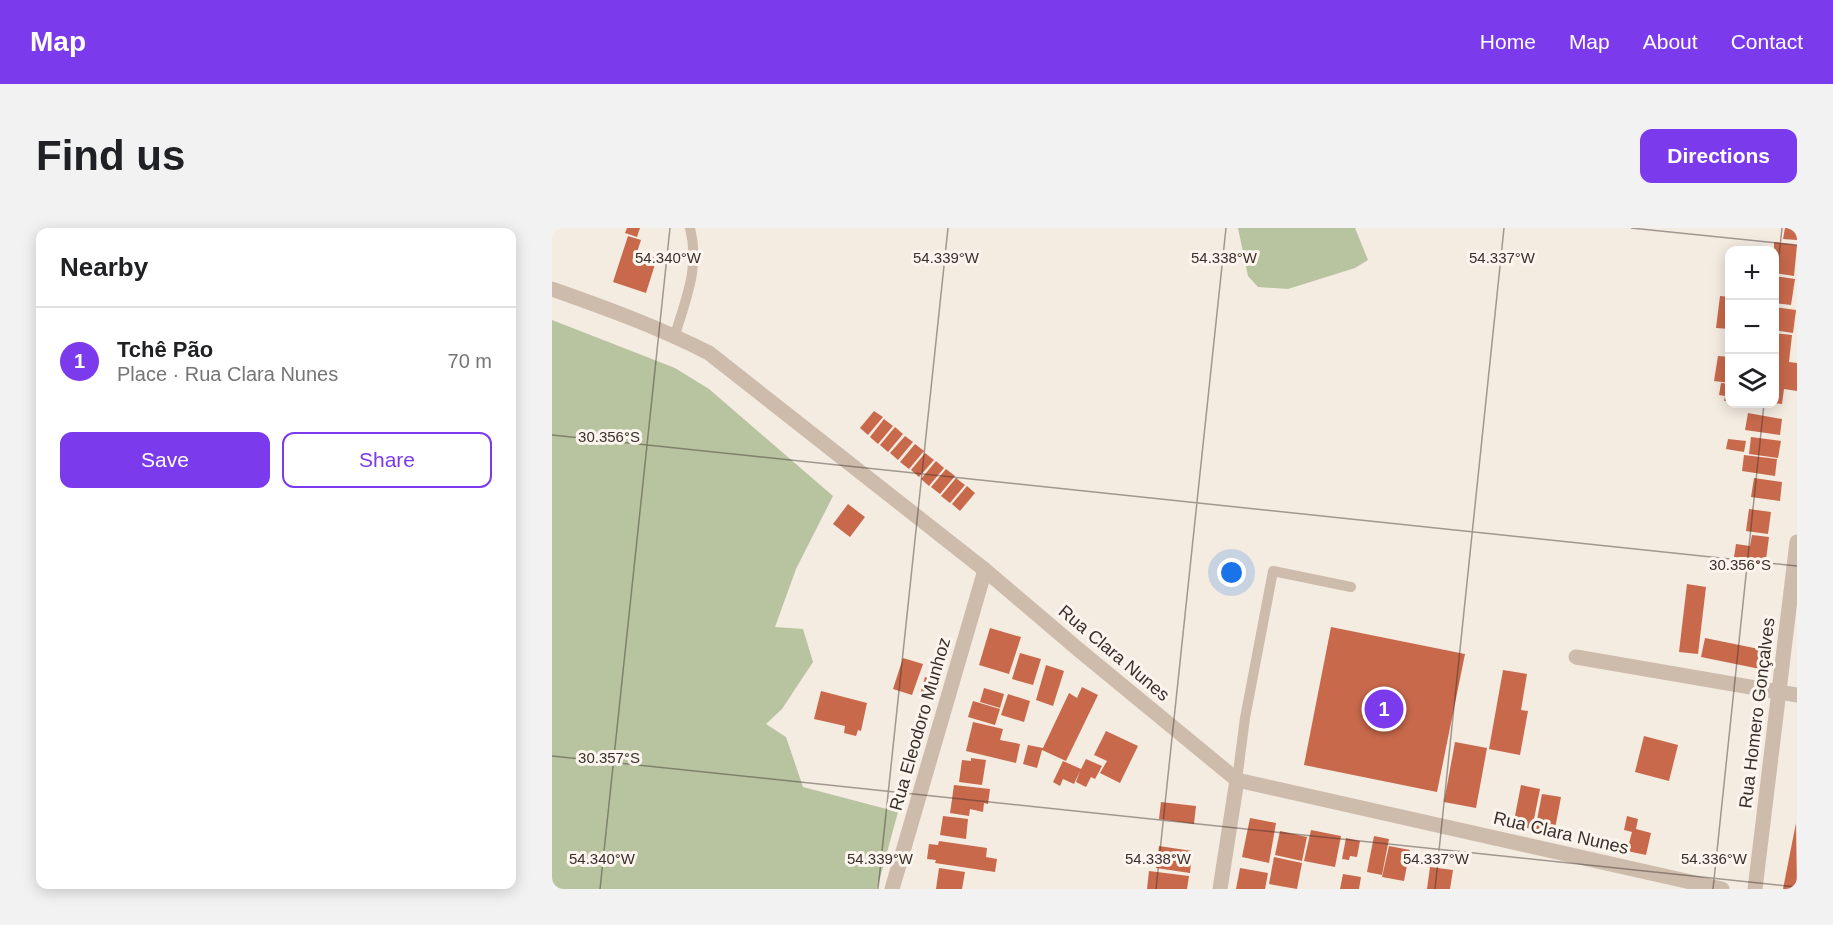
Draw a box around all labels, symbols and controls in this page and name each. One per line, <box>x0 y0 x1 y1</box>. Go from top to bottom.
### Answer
text: Map <box>30 26 86 57</box>
text: Home <box>1480 30 1536 53</box>
text: Map <box>1569 30 1610 53</box>
text: About <box>1643 30 1698 53</box>
text: Contact <box>1731 30 1803 53</box>
button: Directions <box>1640 129 1797 183</box>
text: Find us <box>36 132 185 179</box>
map controls <box>1725 246 1779 408</box>
button: + <box>1725 246 1779 300</box>
text: 54.340°W <box>635 249 702 266</box>
text: 54.339°W <box>913 249 980 266</box>
text: 54.338°W <box>1191 249 1258 266</box>
text: 54.337°W <box>1469 249 1536 266</box>
text: Nearby <box>60 252 148 282</box>
button: − <box>1725 300 1779 354</box>
text: Tchê Pão <box>117 337 213 362</box>
text: 1 <box>74 350 85 372</box>
text: 70 m <box>448 350 492 372</box>
button: layers <box>1725 354 1779 408</box>
text: Place · Rua Clara Nunes <box>117 363 338 385</box>
text: 30.356°S <box>578 428 640 445</box>
button: Save <box>60 432 270 488</box>
button: Share <box>282 432 492 488</box>
text: 30.356°S <box>1709 556 1771 573</box>
your location <box>1217 558 1246 587</box>
street label: Rua Clara Nunes <box>1055 601 1173 705</box>
street label: Rua Homero Gonçalves <box>1735 616 1779 810</box>
street label: Rua Eleodoro Munhoz <box>886 635 954 813</box>
pin: 1 <box>1364 686 1404 732</box>
text: 30.357°S <box>578 749 640 766</box>
street label: Rua Clara Nunes <box>1491 808 1631 858</box>
text: 54.340°W <box>569 850 636 867</box>
text: 54.339°W <box>847 850 914 867</box>
text: 54.338°W <box>1125 850 1192 867</box>
text: 54.337°W <box>1403 850 1470 867</box>
text: 54.336°W <box>1681 850 1748 867</box>

